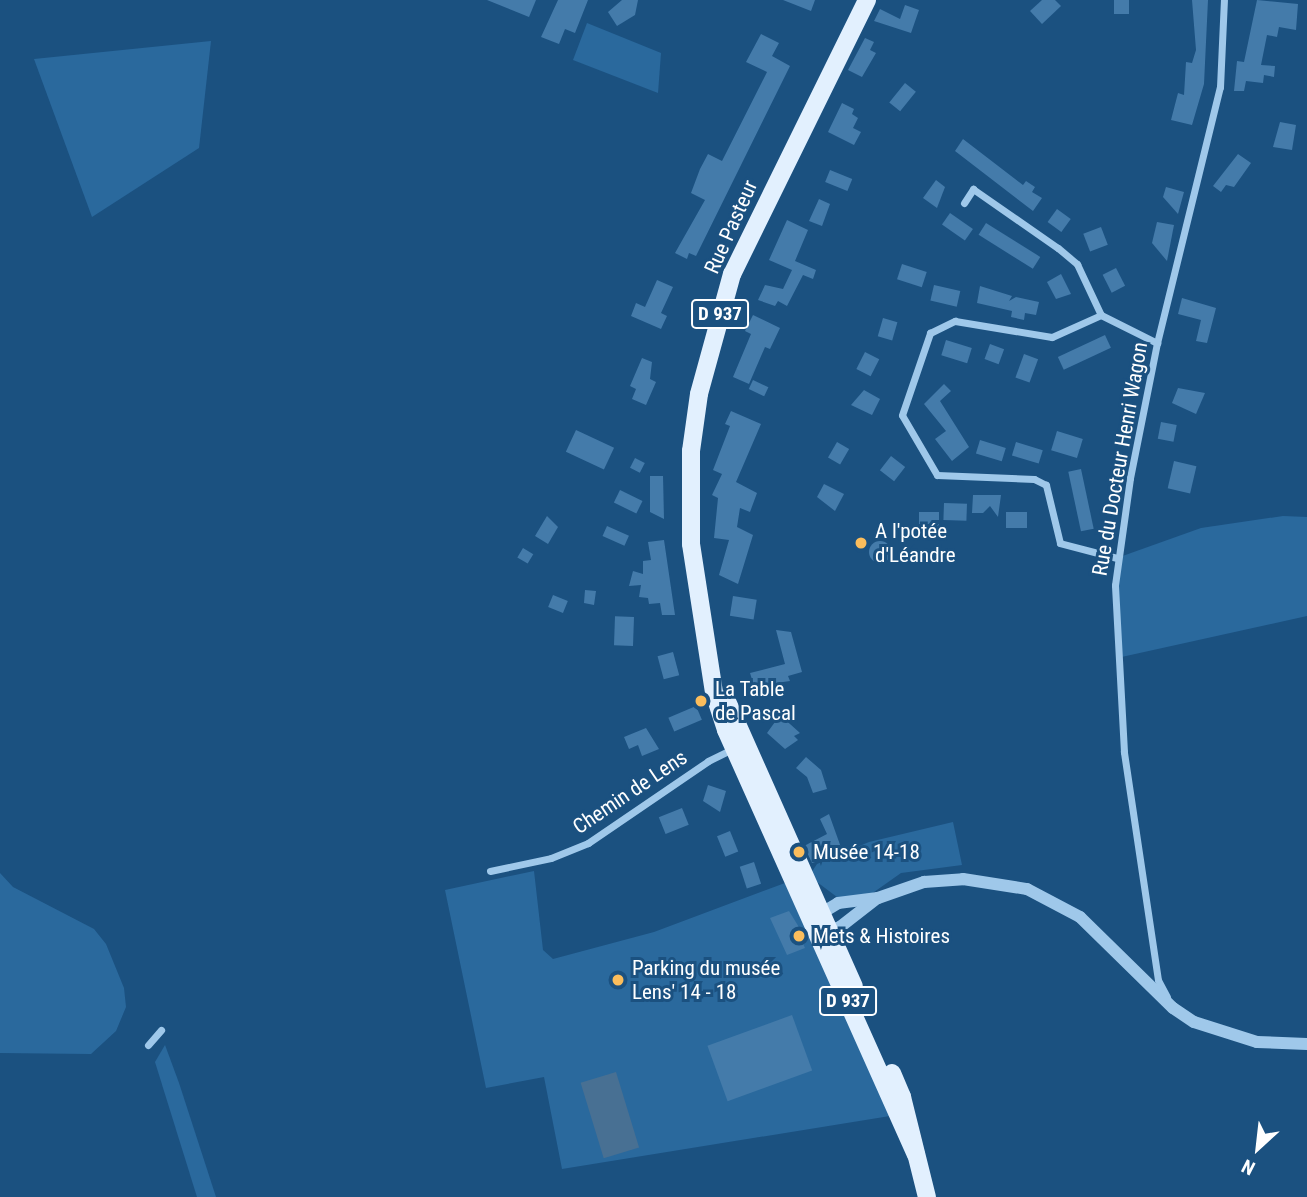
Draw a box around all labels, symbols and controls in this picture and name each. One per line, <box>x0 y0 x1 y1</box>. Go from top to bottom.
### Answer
street label: Rue Pasteur <box>699 176 763 278</box>
road number: D 937 <box>690 298 750 330</box>
street label: Rue du Docteur Henri Wagon <box>1087 340 1153 578</box>
place label: A l'potée d'Léandre <box>875 518 956 568</box>
marker: A l'potée d'Léandre <box>853 535 869 551</box>
place label: La Table de Pascal <box>715 676 796 726</box>
marker: La Table de Pascal <box>693 693 709 709</box>
street label: Chemin de Lens <box>568 745 692 839</box>
place label: Musée 14-18 <box>813 839 920 865</box>
marker: Musée 14-18 <box>791 844 807 860</box>
place label: Mets & Histoires <box>813 923 950 949</box>
marker: Mets & Histoires <box>791 928 807 944</box>
place label: Parking du musée Lens' 14 - 18 <box>632 955 780 1005</box>
marker: Parking du musée Lens' 14 - 18 <box>610 972 626 988</box>
road number: D 937 <box>818 986 878 1016</box>
north arrow <box>1223 1113 1293 1183</box>
text: N <box>1238 1154 1259 1180</box>

